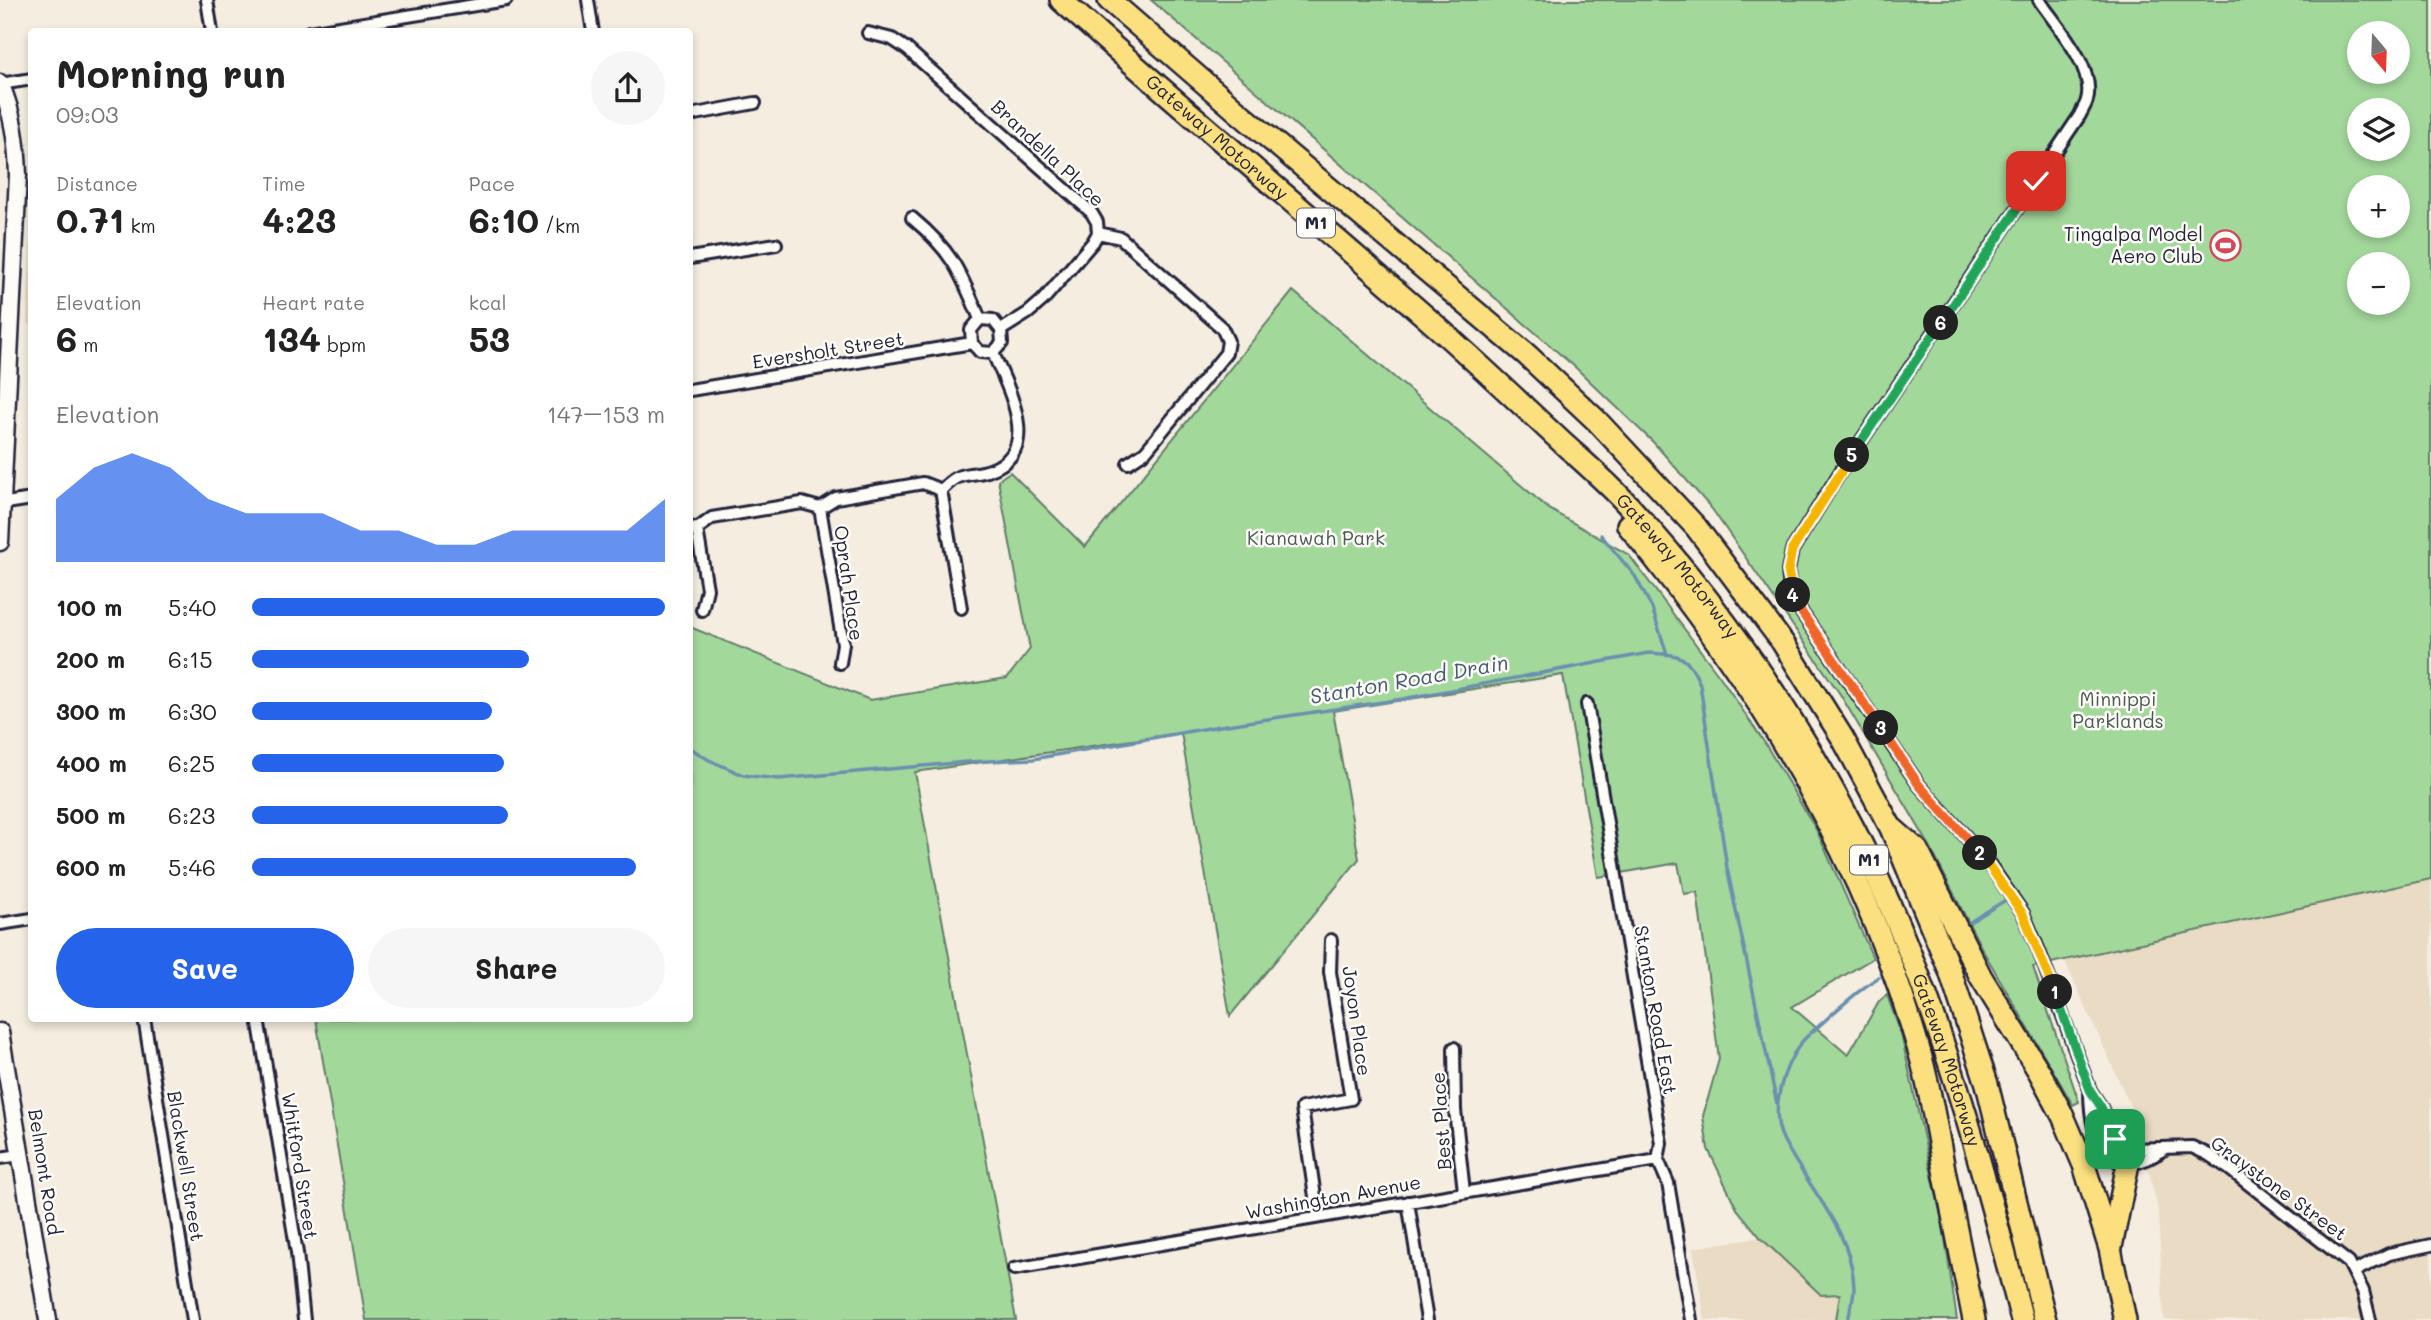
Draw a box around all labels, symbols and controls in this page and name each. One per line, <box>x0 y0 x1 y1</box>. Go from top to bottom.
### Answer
north arrow <box>2347 21 2410 84</box>
map controls <box>2347 21 2410 315</box>
text: Morning run <box>56 48 286 98</box>
button: share <box>591 51 665 125</box>
street label: Gateway Motorway <box>1141 68 1294 205</box>
street label: Brandella Place <box>986 94 1110 212</box>
button: layers <box>2347 98 2410 161</box>
text: 09:03 <box>56 99 119 129</box>
pin <box>2006 151 2066 211</box>
icon: check <box>2017 162 2055 200</box>
text: Distance <box>56 171 138 196</box>
text: Time <box>262 171 306 196</box>
text: Pace <box>469 171 515 196</box>
button: + <box>2347 175 2410 238</box>
text: 0.71 <box>56 196 124 242</box>
text: 4:23 <box>262 196 336 242</box>
text: 6:10 <box>469 196 539 242</box>
road number: M1 <box>1297 208 1335 238</box>
text: km <box>124 213 156 238</box>
text: /km <box>539 213 580 238</box>
place label: Tingalpa Model Aero Club <box>2064 221 2203 268</box>
sports icon: Tingalpa Model Aero Club <box>2209 228 2243 262</box>
button: − <box>2347 252 2410 315</box>
text: Elevation <box>56 290 141 315</box>
text: Heart rate <box>262 290 365 315</box>
text: kcal <box>469 290 507 315</box>
pin: 6 <box>1924 306 1958 340</box>
text: 6 <box>1935 310 1946 335</box>
text: 6 <box>56 315 77 361</box>
text: 134 <box>262 315 321 361</box>
text: 53 <box>469 315 510 361</box>
street label: Eversholt Street <box>750 325 906 374</box>
text: m <box>77 332 98 357</box>
text: bpm <box>321 332 366 357</box>
text: Elevation <box>56 399 159 429</box>
text: 147–153 m <box>547 399 665 429</box>
pin: 5 <box>1834 438 1870 472</box>
text: 5 <box>1846 442 1857 467</box>
street label: Gateway Motorway <box>1611 487 1745 643</box>
street label: Oprah Place <box>829 524 870 642</box>
park label: Kianawah Park <box>1247 525 1385 550</box>
pin: 4 <box>1776 578 1811 612</box>
text: 4 <box>1786 582 1799 607</box>
text: 100 m <box>56 592 122 622</box>
text: 5:40 <box>168 592 216 622</box>
text: 200 m <box>56 644 125 674</box>
text: 6:15 <box>168 644 213 674</box>
water label: Stanton Road Drain <box>1307 648 1510 709</box>
park label: Minnippi Parklands <box>2072 686 2164 733</box>
text: 300 m <box>56 696 126 726</box>
text: 6:30 <box>168 696 217 726</box>
pin: 3 <box>1864 710 1898 746</box>
text: 3 <box>1875 715 1886 740</box>
text: 400 m <box>56 748 127 778</box>
text: 6:25 <box>168 748 215 778</box>
text: 500 m <box>56 800 126 830</box>
text: 6:23 <box>168 800 215 830</box>
pin: 2 <box>1962 836 1997 870</box>
text: 2 <box>1974 840 1985 865</box>
road number: M1 <box>1850 846 1888 874</box>
text: 600 m <box>56 852 126 882</box>
text: 5:46 <box>168 852 216 882</box>
street label: Stanton Road East <box>1629 923 1684 1096</box>
button: Save <box>56 928 354 1008</box>
button: Share <box>368 928 665 1008</box>
street label: Joyon Place <box>1337 964 1378 1077</box>
street label: Gateway Motorway <box>1907 970 1987 1149</box>
pin: 1 <box>2038 974 2072 1010</box>
text: 1 <box>2050 979 2059 1004</box>
street label: Best Place <box>1425 1071 1456 1171</box>
street label: Blackwell Street <box>162 1089 211 1243</box>
street label: Whitford Street <box>277 1091 324 1241</box>
street label: Belmont Road <box>23 1107 68 1237</box>
pin <box>2085 1109 2145 1169</box>
icon: arrive <box>2096 1120 2134 1158</box>
street label: Graystone Street <box>2206 1130 2353 1246</box>
street label: Washington Avenue <box>1243 1169 1423 1224</box>

